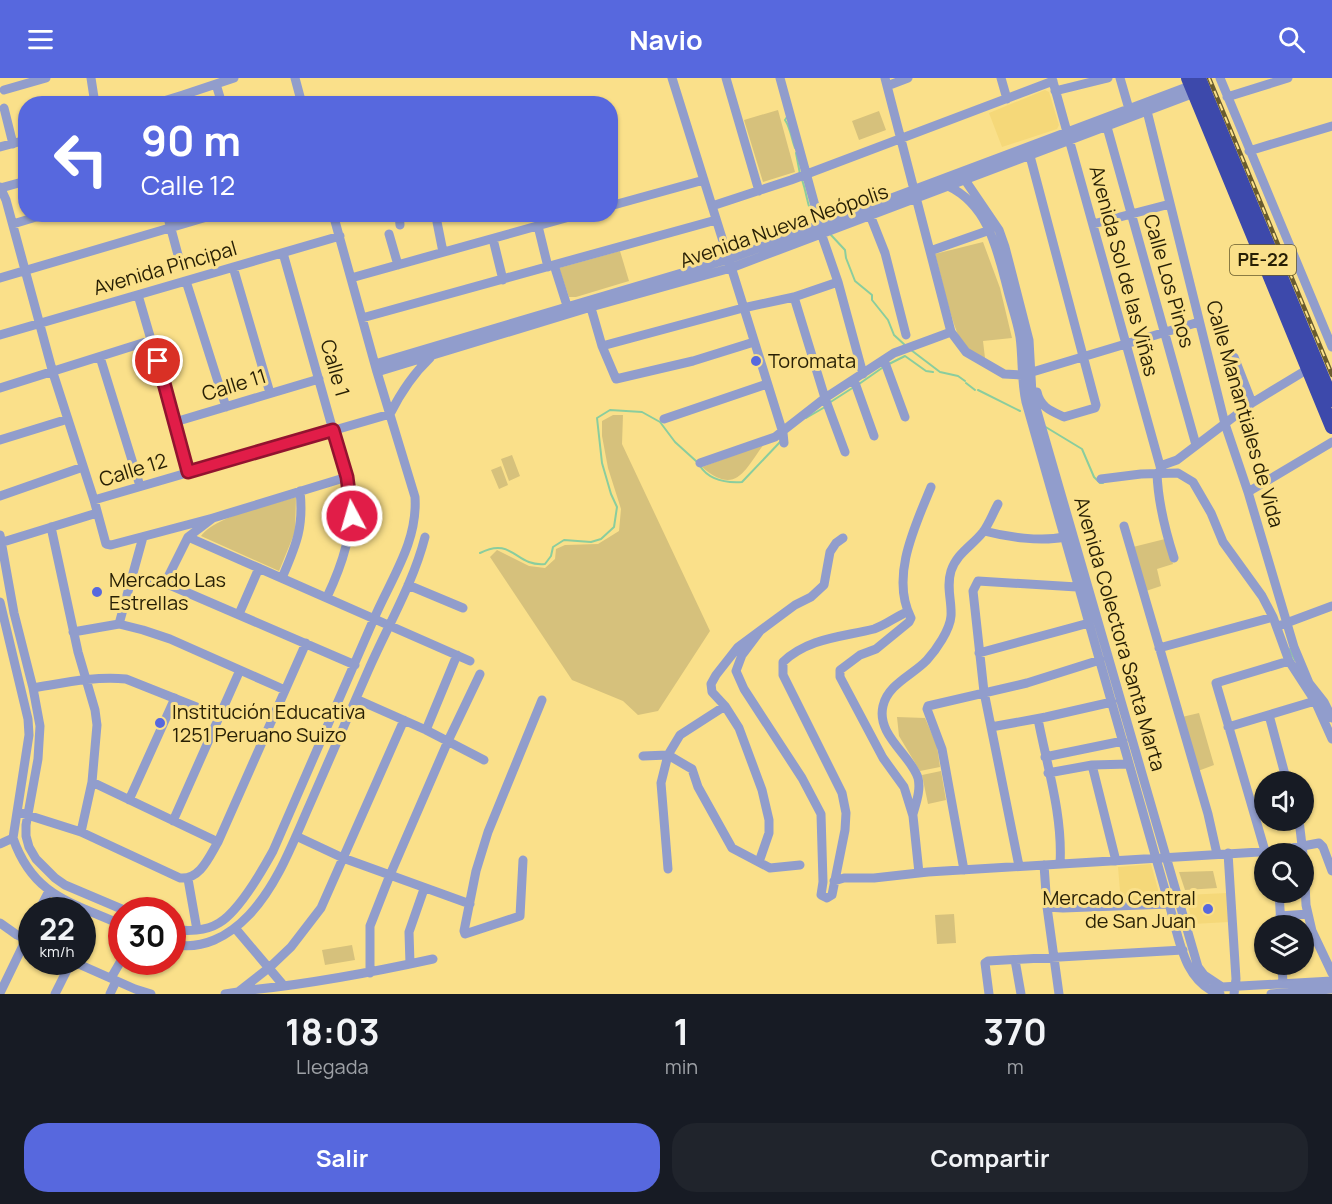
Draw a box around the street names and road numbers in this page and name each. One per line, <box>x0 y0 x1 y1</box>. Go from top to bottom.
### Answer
street label: Avenida Sol de las Viñas <box>1083 163 1166 379</box>
street label: Avenida Nueva Neópolis <box>676 177 892 274</box>
street label: Calle Los Pinos <box>1138 211 1201 351</box>
street label: Avenida Pincipal <box>90 234 240 301</box>
road number: PE-22 <box>1230 245 1296 275</box>
street label: Calle Manantiales de Vida <box>1200 297 1291 530</box>
street label: Calle 1 <box>314 336 356 400</box>
street label: Calle 11 <box>198 362 269 407</box>
street label: Calle 12 <box>96 446 170 493</box>
street label: Avenida Colectora Santa Marta <box>1068 494 1173 774</box>

